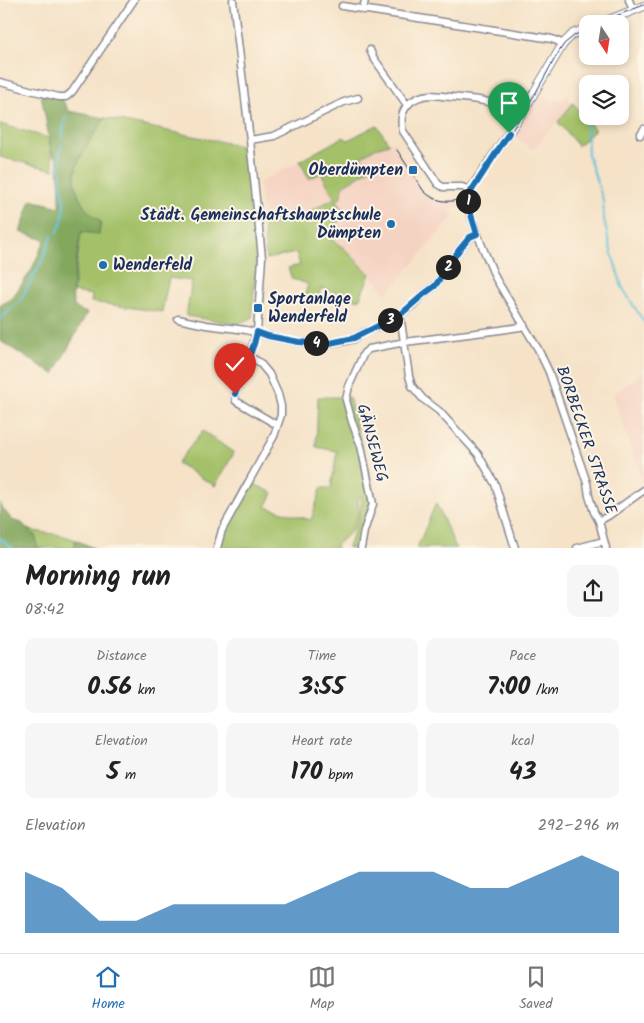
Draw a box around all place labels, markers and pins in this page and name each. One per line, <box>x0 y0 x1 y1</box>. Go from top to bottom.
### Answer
pin <box>488 82 530 133</box>
place label: Oberdümpten <box>309 158 403 183</box>
marker: Oberdümpten <box>407 164 419 176</box>
pin: 1 <box>456 188 480 214</box>
place label: Städt. Gemeinschaftshauptschule Dümpten <box>141 203 381 246</box>
marker: Städt. Gemeinschaftshauptschule Dümpten <box>385 218 397 230</box>
place label: Wenderfeld <box>113 253 192 278</box>
pin: 2 <box>436 254 460 280</box>
marker: Wenderfeld <box>97 259 109 271</box>
place label: Sportanlage Wenderfeld <box>268 287 351 330</box>
marker: Sportanlage Wenderfeld <box>252 302 264 314</box>
pin: 3 <box>378 308 402 332</box>
pin: 4 <box>304 330 328 356</box>
pin <box>214 343 256 394</box>

